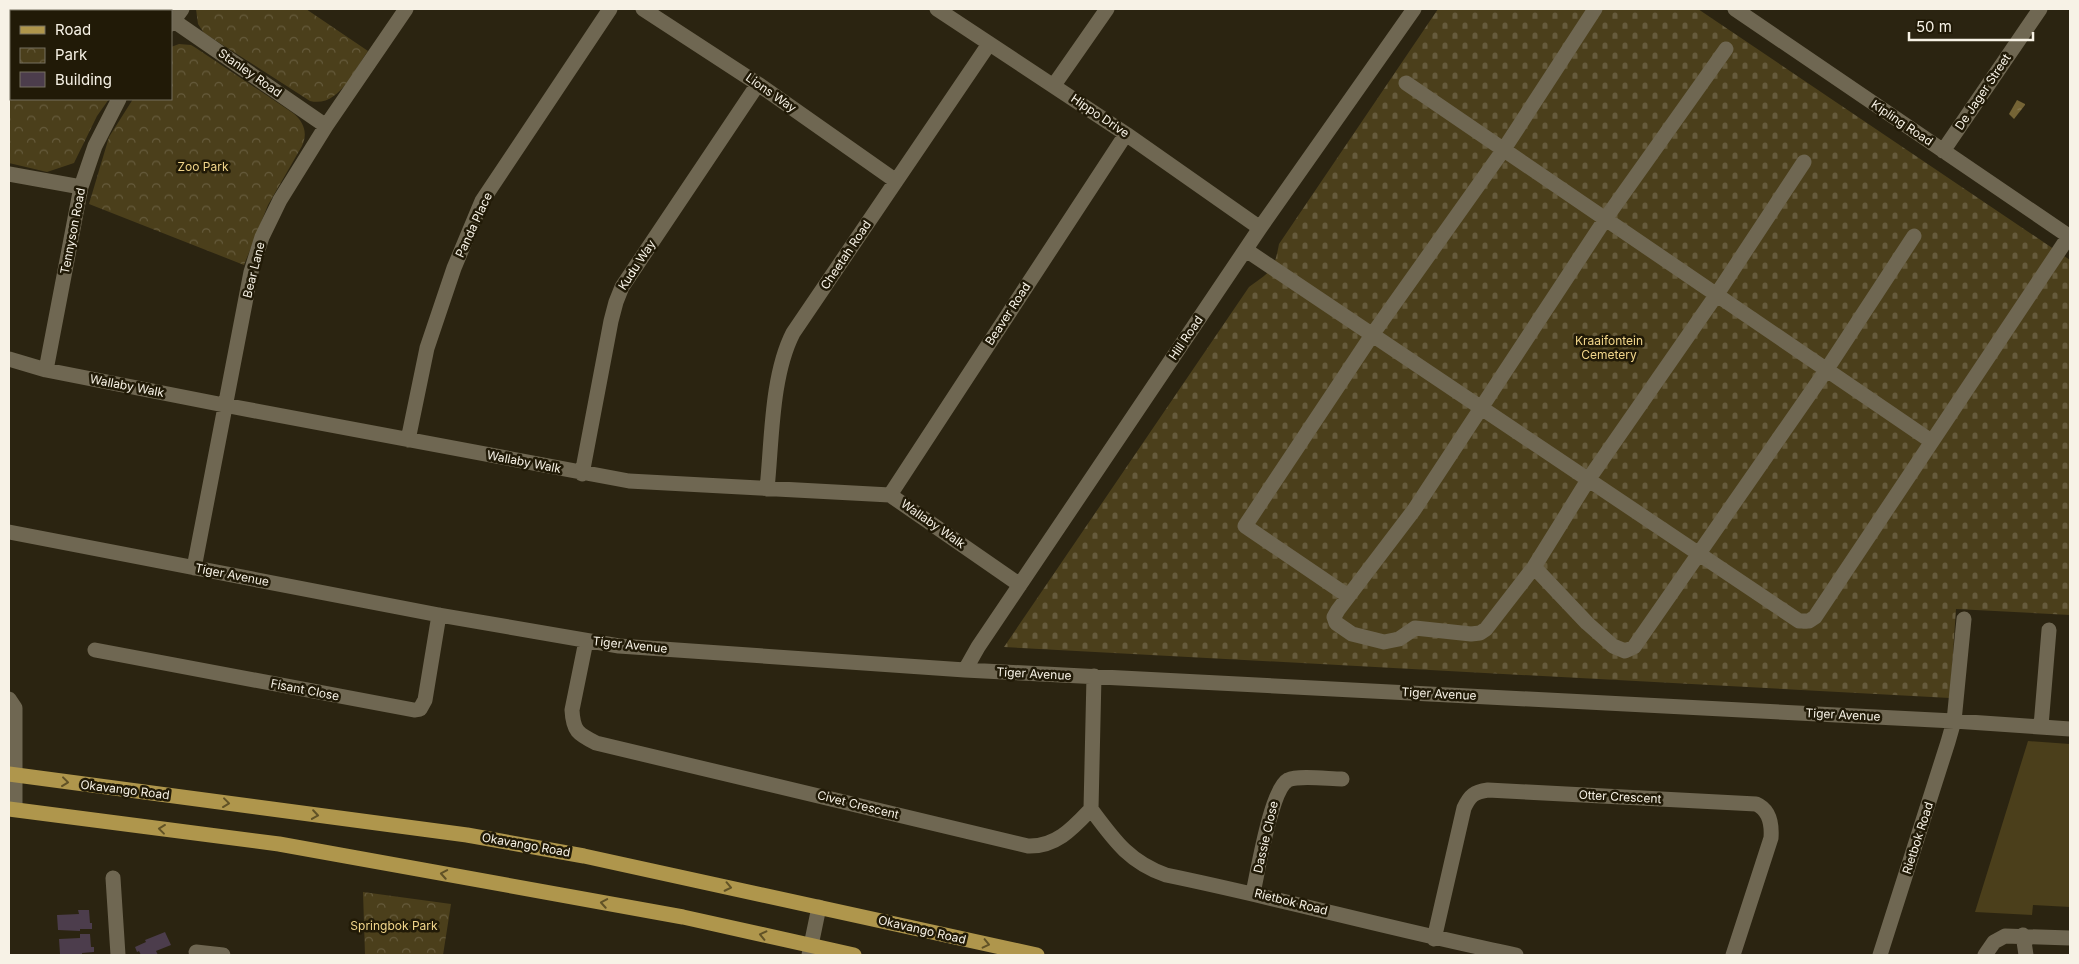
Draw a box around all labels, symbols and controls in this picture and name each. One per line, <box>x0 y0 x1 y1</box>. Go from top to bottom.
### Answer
legend <box>10 10 172 100</box>
scale bar <box>1909 10 2033 42</box>
text: 50 m <box>1916 17 1952 36</box>
text: Road <box>55 20 91 39</box>
text: Park <box>55 45 88 64</box>
street label: Stanley Road <box>216 45 285 100</box>
street label: De Jager Street <box>1952 51 2014 133</box>
text: Building <box>55 70 112 89</box>
street label: Lions Way <box>743 70 800 116</box>
street label: Hippo Drive <box>1068 91 1132 141</box>
street label: Kipling Road <box>1869 96 1936 149</box>
park label: Zoo Park <box>177 159 229 174</box>
street label: Tennyson Road <box>57 187 88 275</box>
street label: Panda Place <box>452 190 495 260</box>
street label: Cheetah Road <box>817 217 874 292</box>
street label: Kudu Way <box>615 236 659 293</box>
street label: Bear Lane <box>239 240 268 299</box>
street label: Beaver Road <box>982 280 1033 348</box>
street label: Hill Road <box>1165 313 1206 363</box>
park label: Kraaifontein Cemetery <box>1575 333 1643 362</box>
street label: Wallaby Walk <box>89 371 166 400</box>
street label: Wallaby Walk <box>486 447 563 476</box>
street label: Wallaby Walk <box>898 496 969 552</box>
street label: Tiger Avenue <box>194 560 270 589</box>
street label: Tiger Avenue <box>592 633 668 656</box>
street label: Tiger Avenue <box>996 664 1072 683</box>
street label: Fisant Close <box>269 676 341 704</box>
street label: Tiger Avenue <box>1401 684 1477 703</box>
street label: Tiger Avenue <box>1805 705 1881 724</box>
one-way arrow <box>61 776 69 787</box>
street label: Okavango Road <box>80 777 170 802</box>
street label: Civet Crescent <box>816 787 901 822</box>
street label: Otter Crescent <box>1578 787 1662 806</box>
one-way arrow <box>222 797 230 808</box>
street label: Dassie Close <box>1250 799 1281 874</box>
street label: Rietbok Road <box>1899 800 1936 876</box>
one-way arrow <box>312 809 320 820</box>
one-way arrow <box>157 824 165 835</box>
street label: Okavango Road <box>481 829 572 860</box>
one-way arrow <box>439 870 448 880</box>
one-way arrow <box>724 882 733 892</box>
street label: Rietbok Road <box>1253 885 1329 918</box>
one-way arrow <box>599 898 608 908</box>
street label: Okavango Road <box>877 912 968 947</box>
park label: Springbok Park <box>350 918 438 933</box>
one-way arrow <box>758 930 767 941</box>
one-way arrow <box>982 938 991 949</box>

